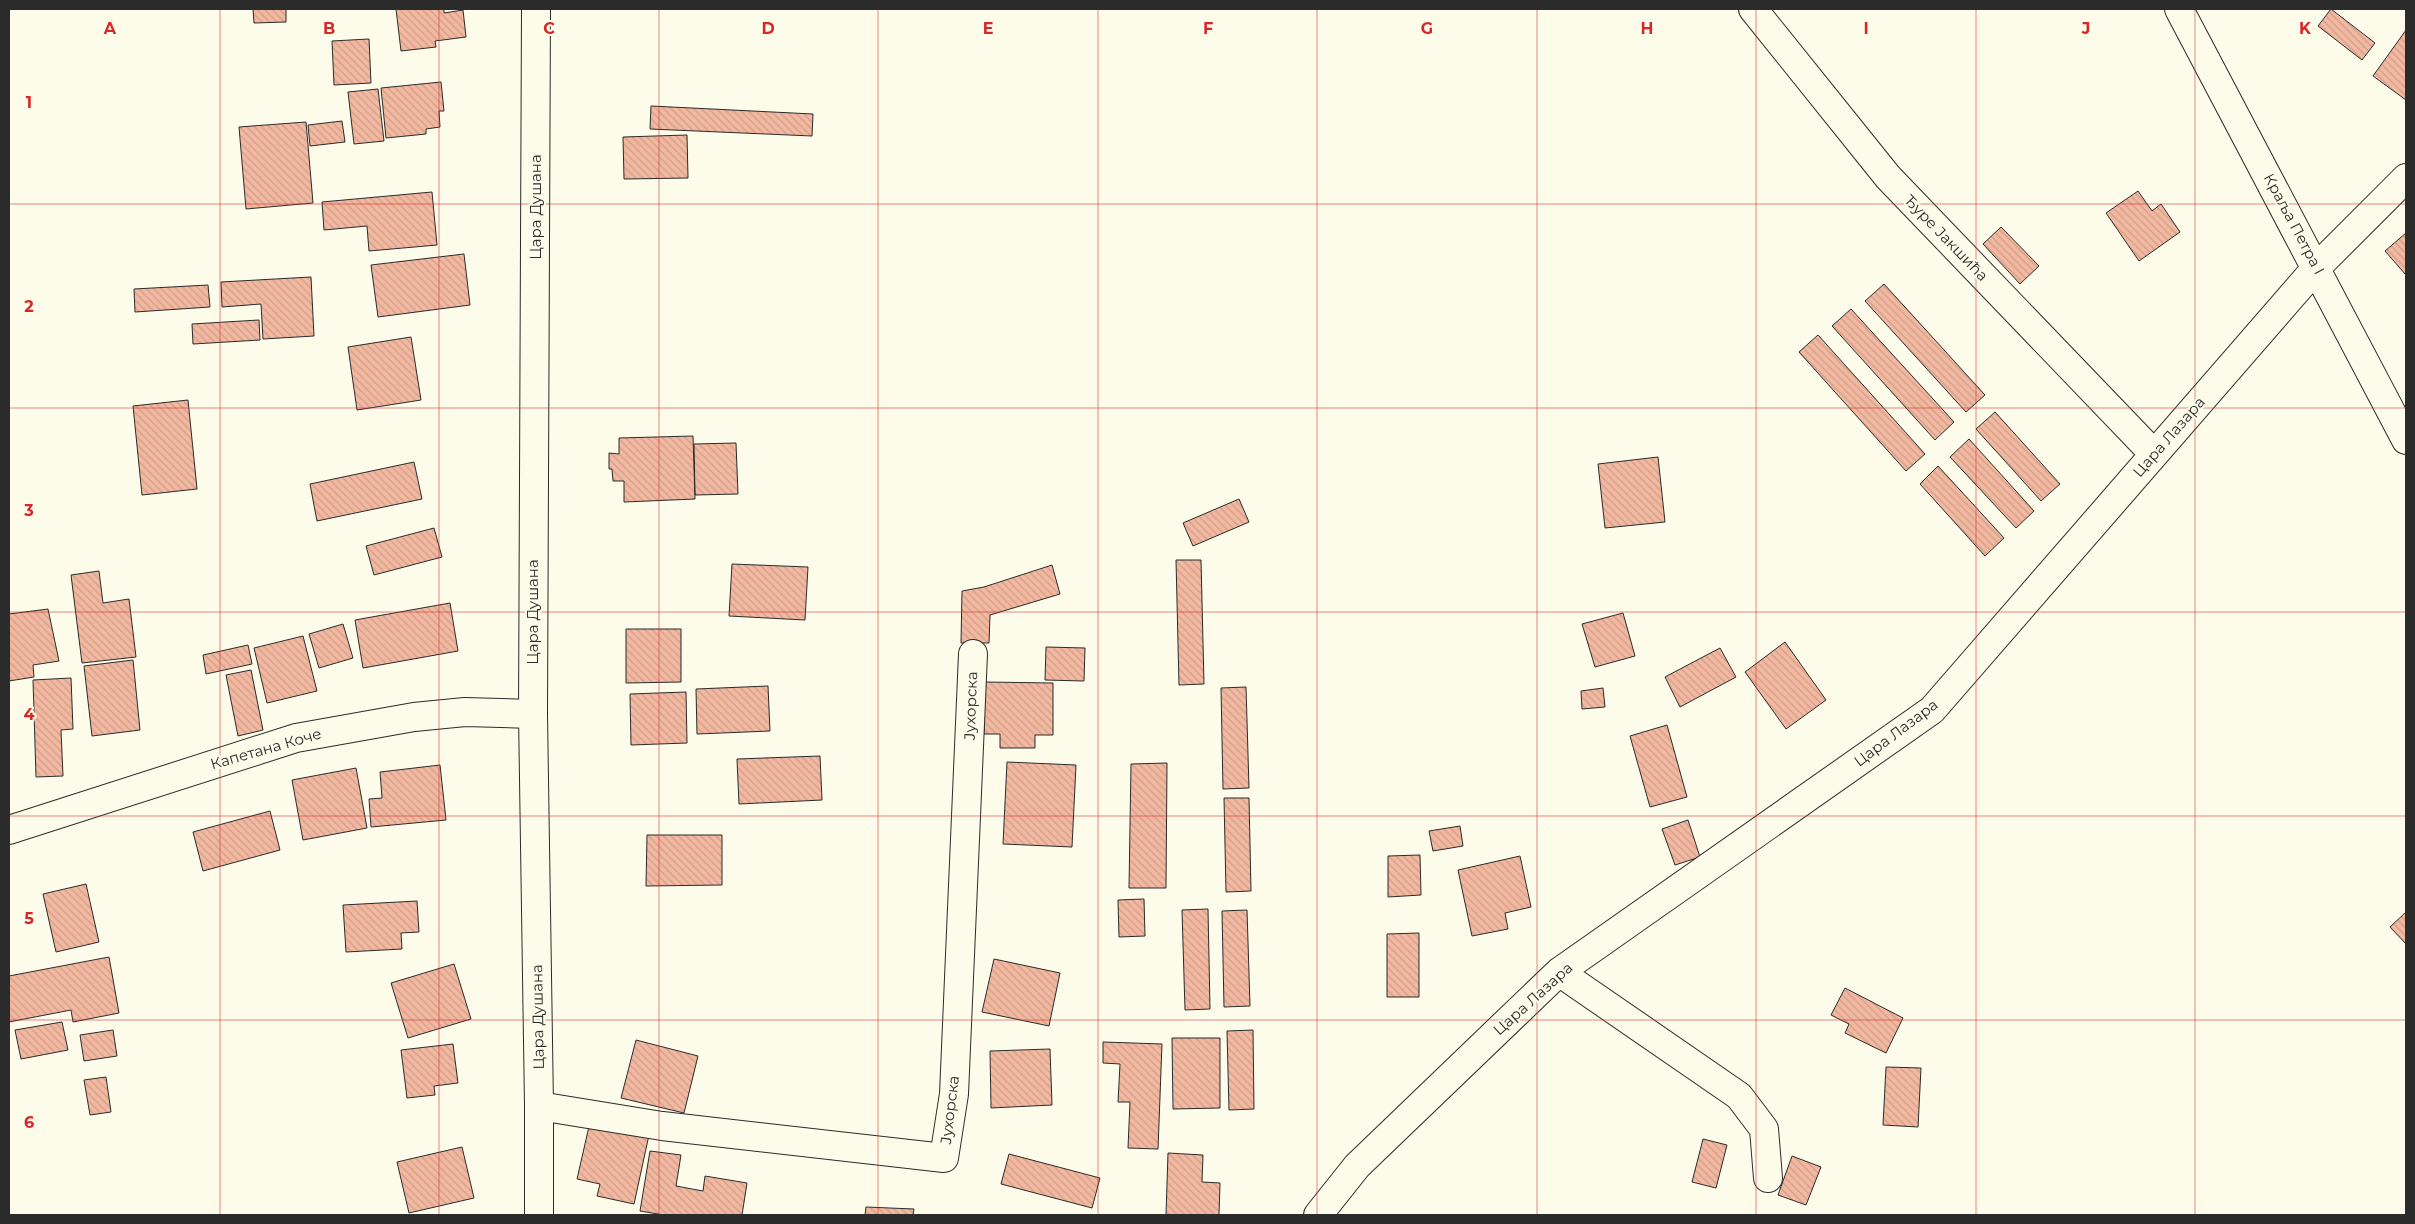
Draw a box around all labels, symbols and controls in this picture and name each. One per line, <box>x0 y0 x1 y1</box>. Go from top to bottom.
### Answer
text: A <box>103 19 117 38</box>
text: B <box>323 19 335 38</box>
text: C <box>543 19 555 38</box>
text: D <box>761 19 775 38</box>
text: E <box>983 19 993 38</box>
text: F <box>1203 19 1213 38</box>
text: G <box>1421 19 1433 38</box>
text: H <box>1641 19 1653 38</box>
text: I <box>1863 19 1869 38</box>
text: J <box>2081 19 2090 38</box>
text: K <box>2299 19 2312 38</box>
text: 1 <box>26 93 32 112</box>
street label: Цара Душана <box>526 154 545 260</box>
street label: Краља Петра I <box>2260 170 2329 278</box>
street label: Ђуре Јакшића <box>1900 191 1992 285</box>
text: 2 <box>24 297 34 316</box>
street label: Цара Лазара <box>2129 393 2209 481</box>
text: 3 <box>23 501 34 520</box>
street label: Цара Душана <box>523 559 542 665</box>
street label: Јухорска <box>960 671 981 741</box>
street label: Цара Лазара <box>1850 695 1941 770</box>
text: 4 <box>23 705 35 724</box>
street label: Капетана Коче <box>208 724 324 773</box>
text: 5 <box>24 909 34 928</box>
street label: Цара Лазара <box>1489 958 1576 1039</box>
street label: Цара Душана <box>527 964 548 1070</box>
street label: Јухорска <box>936 1074 963 1145</box>
text: 6 <box>24 1113 34 1132</box>

